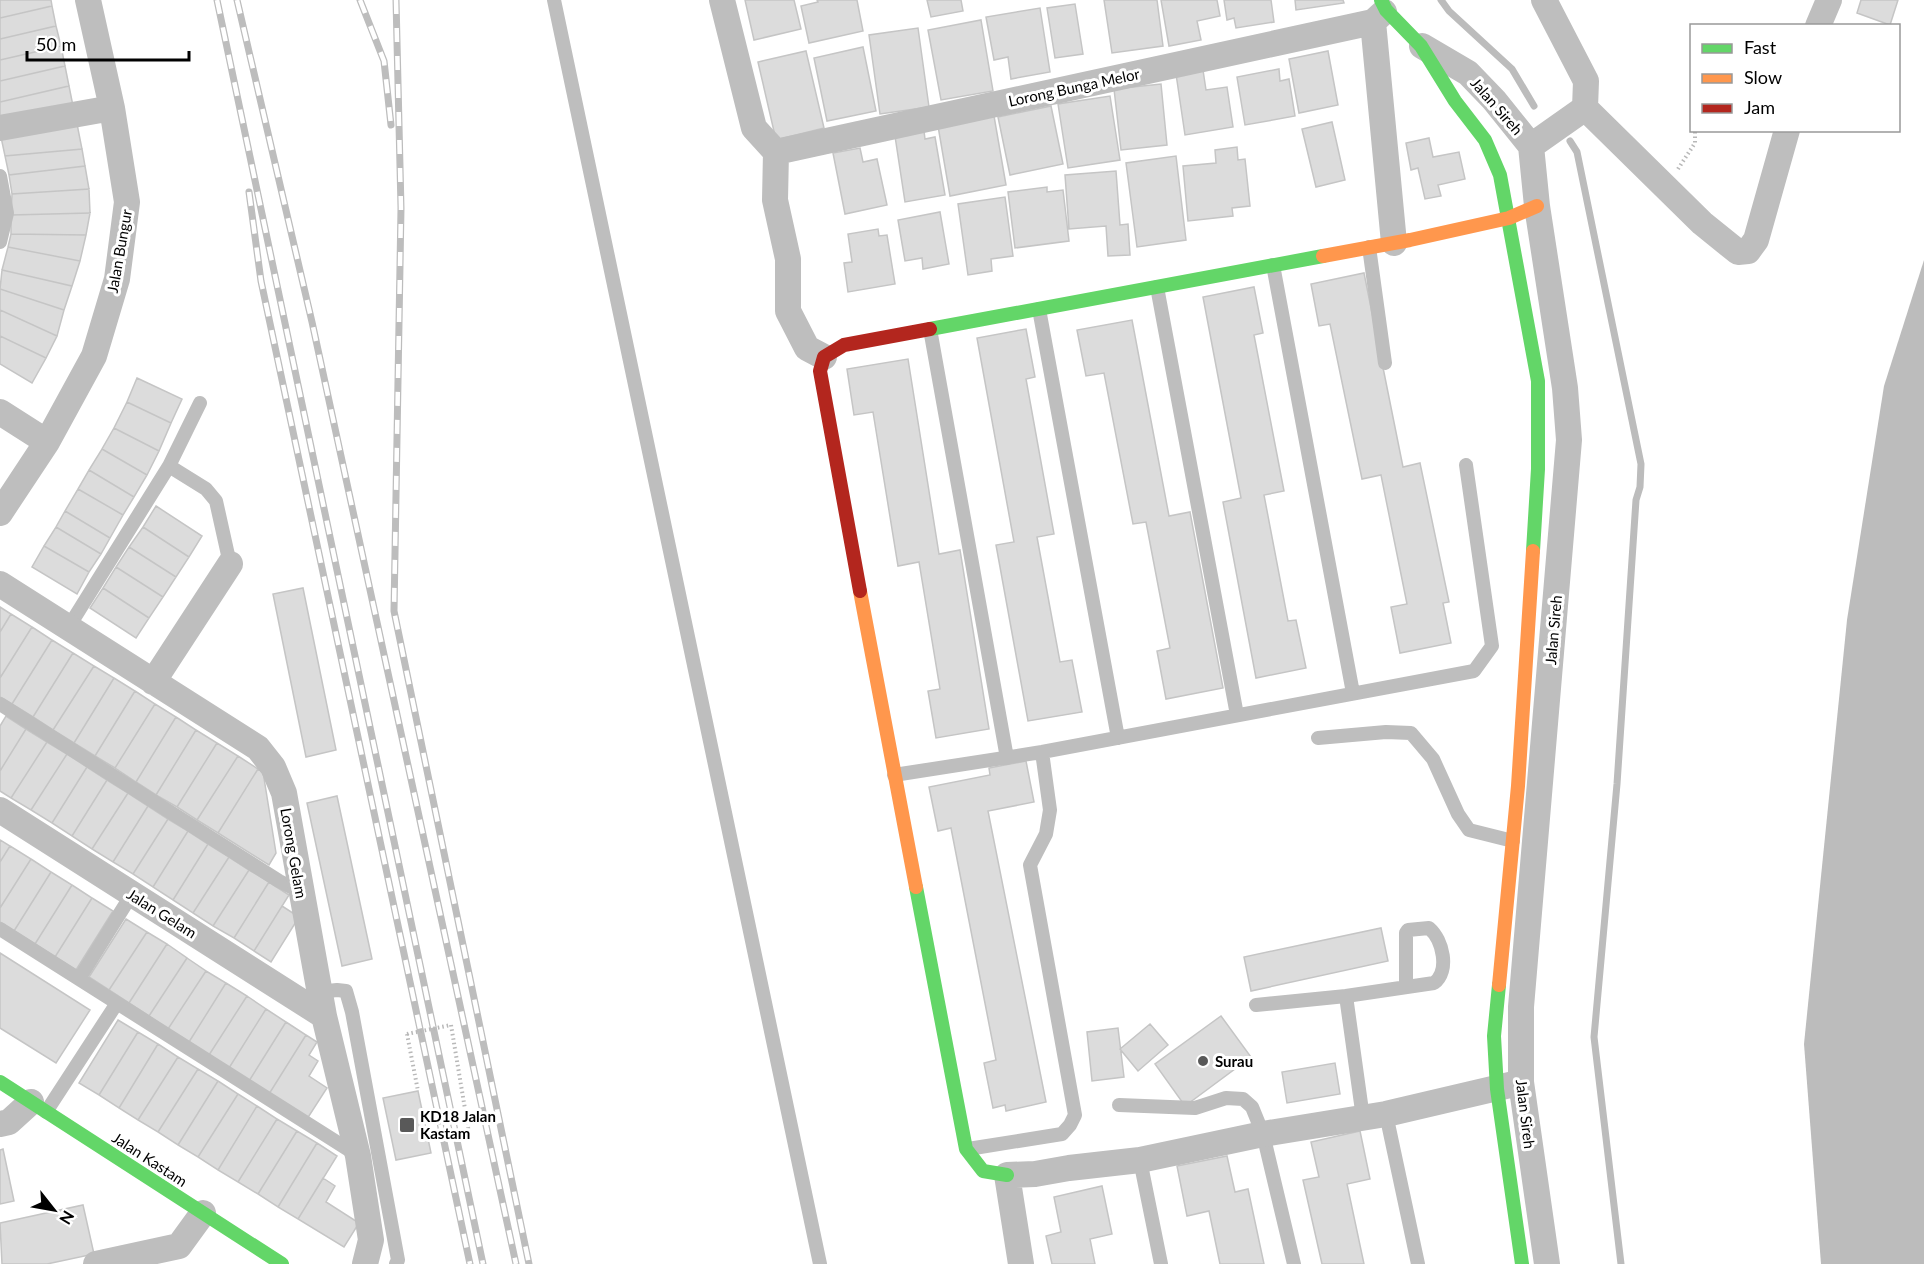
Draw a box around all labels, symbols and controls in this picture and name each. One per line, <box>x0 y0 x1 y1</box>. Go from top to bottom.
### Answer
scale bar <box>27 24 189 62</box>
legend <box>1690 24 1900 132</box>
text: 50 m <box>36 33 76 55</box>
text: Fast <box>1744 36 1777 58</box>
street label: Lorong Bunga Melor <box>1007 64 1142 110</box>
text: Slow <box>1744 66 1782 88</box>
street label: Jalan Sireh <box>1467 74 1527 138</box>
text: Jam <box>1744 96 1775 118</box>
street label: Jalan Bungur <box>103 207 135 294</box>
street label: Jalan Sireh <box>1541 594 1565 666</box>
street label: Lorong Gelam <box>277 806 311 900</box>
street label: Jalan Gelam <box>124 884 200 942</box>
place label: Surau <box>1215 1052 1253 1070</box>
marker: Surau <box>1196 1054 1210 1068</box>
street label: Jalan Sireh <box>1513 1078 1539 1150</box>
place label: KD18 Jalan Kastam <box>420 1107 496 1142</box>
marker: KD18 Jalan Kastam <box>398 1116 416 1134</box>
street label: Jalan Kastam <box>109 1128 191 1190</box>
north arrow <box>24 1180 84 1240</box>
text: N <box>56 1208 79 1228</box>

